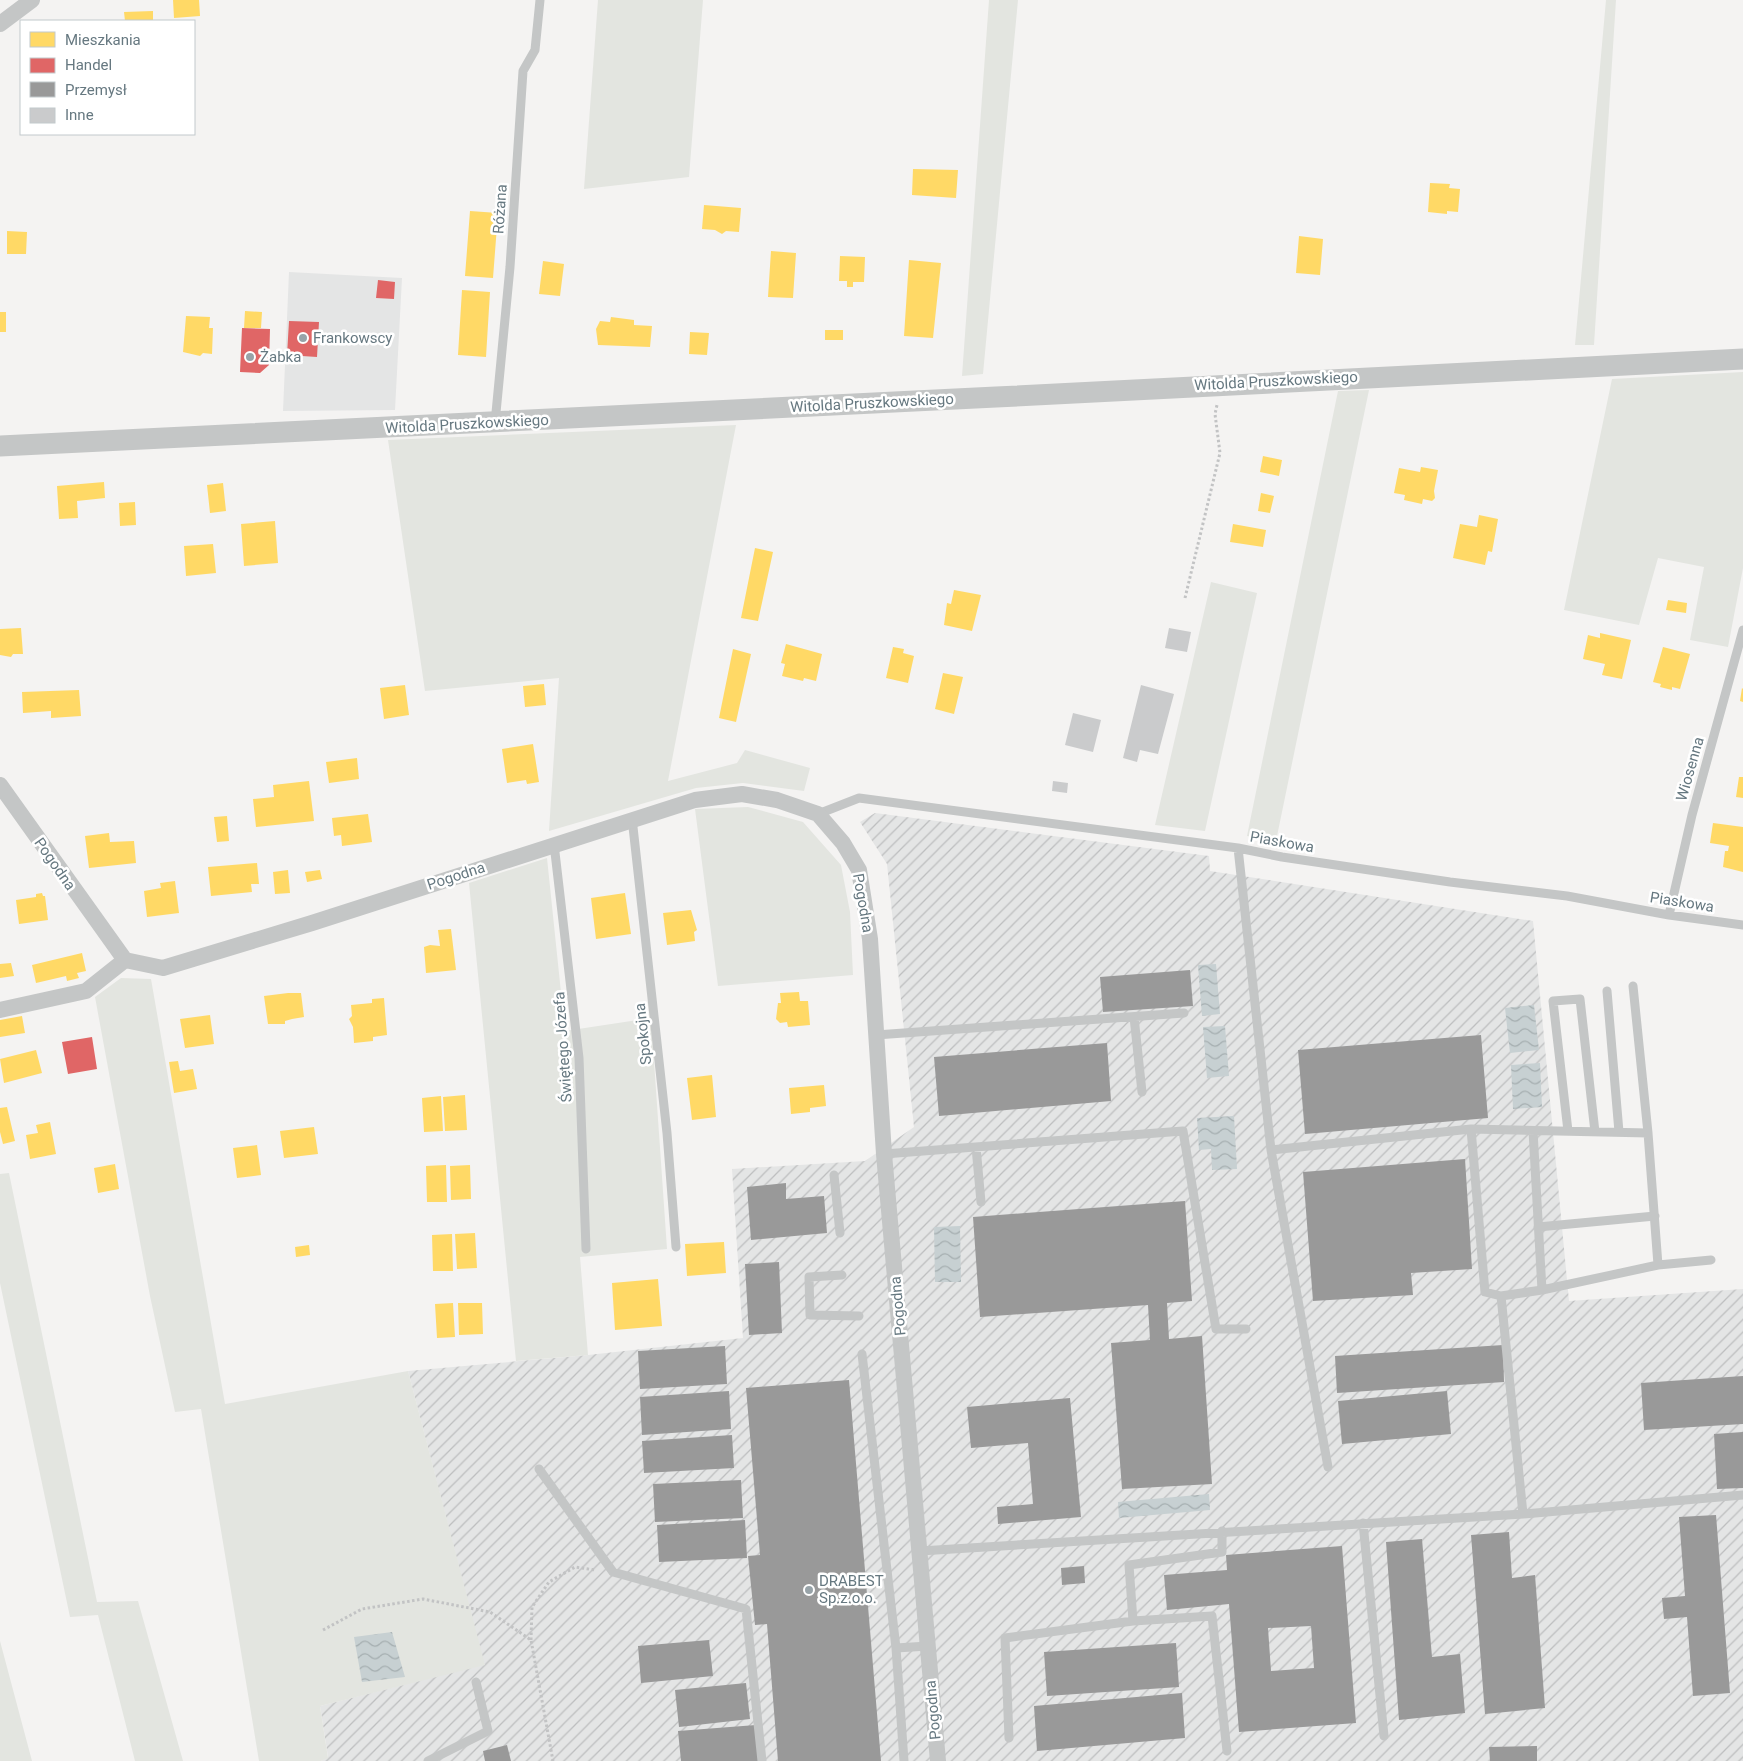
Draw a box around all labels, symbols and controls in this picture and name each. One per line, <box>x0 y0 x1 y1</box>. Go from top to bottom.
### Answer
legend <box>20 20 195 135</box>
text: Mieszkania <box>65 31 141 49</box>
text: Handel <box>65 56 112 74</box>
text: Przemysł <box>65 81 127 99</box>
text: Inne <box>65 106 94 124</box>
street label: Różana <box>489 184 511 234</box>
place label: Frankowscy <box>313 329 392 347</box>
marker: Frankowscy <box>297 332 309 344</box>
place label: Żabka <box>260 348 301 366</box>
marker: Żabka <box>244 351 256 363</box>
street label: Witolda Pruszkowskiego <box>1194 368 1358 394</box>
street label: Witolda Pruszkowskiego <box>790 390 954 416</box>
street label: Witolda Pruszkowskiego <box>385 411 549 437</box>
street label: Wiosenna <box>1672 735 1708 803</box>
street label: Piaskowa <box>1249 828 1315 856</box>
street label: Pogodna <box>30 834 80 894</box>
street label: Pogodna <box>425 858 487 894</box>
street label: Pogodna <box>849 872 877 934</box>
street label: Piaskowa <box>1649 888 1715 916</box>
street label: Świętego Józefa <box>550 991 576 1103</box>
street label: Spokojna <box>631 1002 655 1066</box>
street label: Pogodna <box>886 1275 910 1337</box>
place label: DRABEST Sp.z.o.o. <box>819 1572 884 1607</box>
marker: DRABEST Sp.z.o.o. <box>803 1584 815 1596</box>
street label: Pogodna <box>921 1679 945 1741</box>

